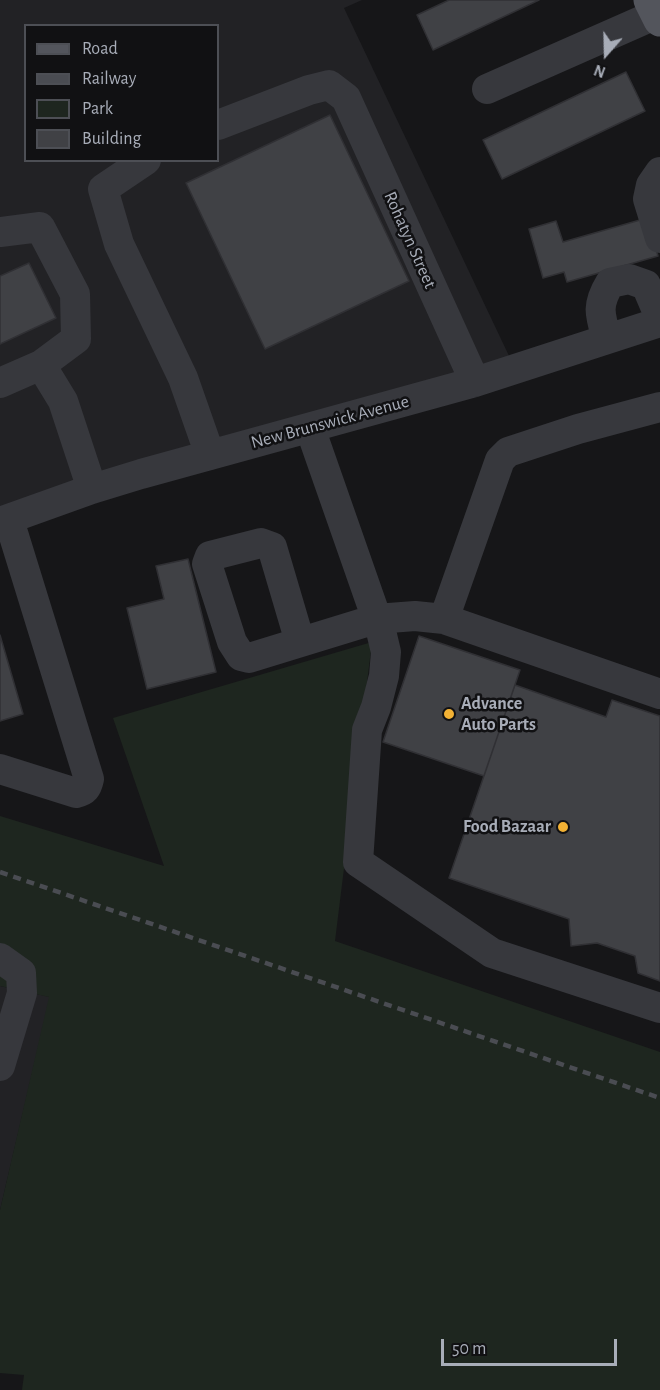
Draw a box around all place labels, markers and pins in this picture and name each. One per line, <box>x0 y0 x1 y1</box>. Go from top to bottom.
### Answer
place label: Advance Auto Parts <box>461 693 536 736</box>
marker: Advance Auto Parts <box>442 707 456 721</box>
place label: Food Bazaar <box>463 816 551 838</box>
marker: Food Bazaar <box>556 820 570 834</box>

